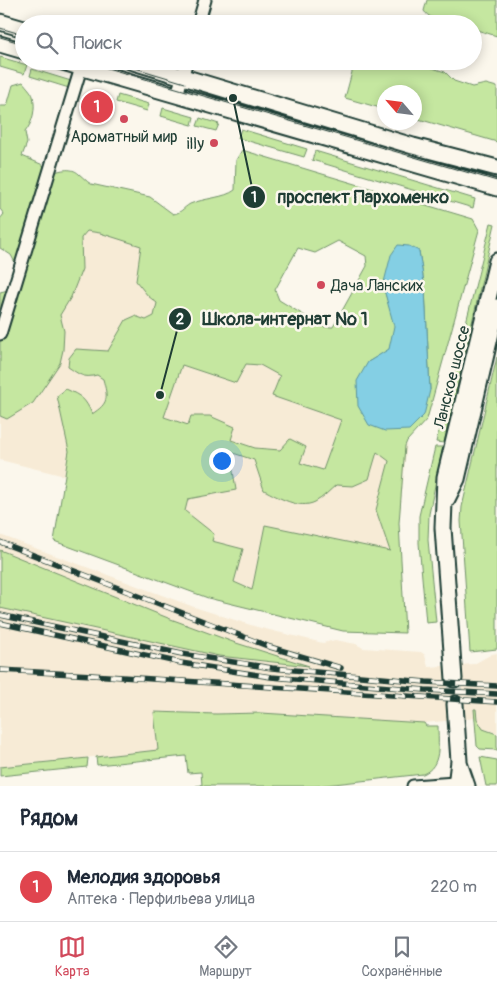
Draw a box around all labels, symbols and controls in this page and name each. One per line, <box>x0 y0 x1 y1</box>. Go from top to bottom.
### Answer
search box <box>15 15 482 70</box>
icon: search <box>33 29 61 57</box>
text: Поиск <box>73 31 123 55</box>
north arrow <box>377 85 422 130</box>
pin: 1 <box>81 88 113 126</box>
marker: Ароматный мир <box>118 113 130 125</box>
place label: Ароматный мир <box>70 127 178 147</box>
place label: illy <box>187 134 204 154</box>
marker: illy <box>208 137 220 149</box>
callout: проспект Пархоменко <box>242 180 459 213</box>
text: проспект Пархоменко <box>277 186 449 209</box>
text: 1 <box>251 188 257 207</box>
place label: Дача Ланских <box>330 276 424 296</box>
marker: Дача Ланских <box>315 279 327 291</box>
callout: Школа-интернат № 1 <box>167 302 378 335</box>
text: Школа-интернат № 1 <box>201 308 368 331</box>
text: 2 <box>176 310 184 329</box>
street label: Ланское шоссе <box>429 324 474 432</box>
your location <box>209 448 235 474</box>
text: Рядом <box>20 805 78 832</box>
text: Мелодия здоровья <box>67 865 220 889</box>
text: 1 <box>33 877 39 897</box>
text: 220 m <box>431 877 477 897</box>
text: Аптека · Перфильева улица <box>67 889 255 909</box>
tab: Карта <box>55 933 90 980</box>
tab: Маршрут <box>199 933 252 980</box>
tab: Сохранённые <box>361 933 442 980</box>

